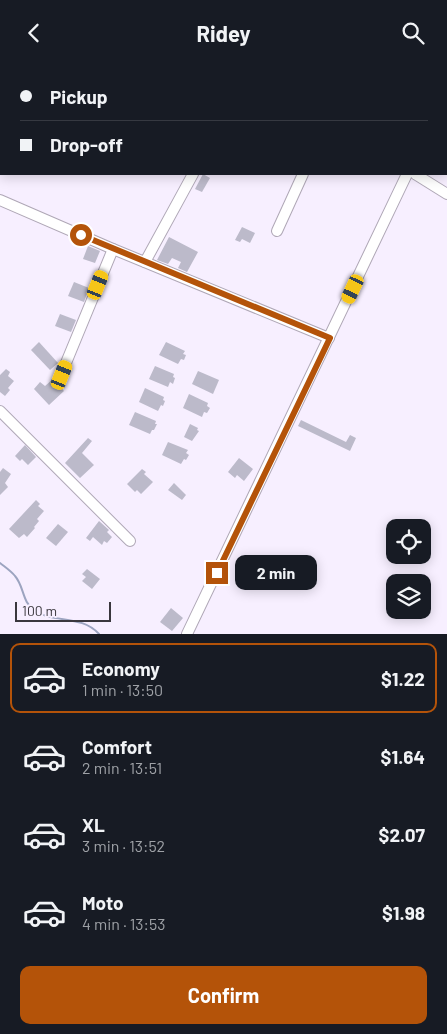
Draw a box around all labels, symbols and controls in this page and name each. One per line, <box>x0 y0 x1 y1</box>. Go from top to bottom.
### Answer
icon: back <box>20 19 48 47</box>
icon: search <box>399 19 427 47</box>
text: Ridey <box>196 20 251 46</box>
text: Pickup <box>50 85 108 108</box>
text: Drop-off <box>50 133 123 156</box>
route start <box>70 224 92 246</box>
car <box>85 268 110 302</box>
car <box>339 272 366 306</box>
car <box>49 358 74 392</box>
map controls <box>386 519 431 619</box>
button: locate <box>386 519 431 564</box>
callout: 2 min <box>234 555 317 591</box>
route end <box>206 562 228 584</box>
text: 2 min <box>257 563 295 582</box>
button: layers <box>386 574 431 619</box>
scale bar <box>15 599 111 622</box>
text: 100 m <box>22 602 57 619</box>
icon: car <box>22 656 67 701</box>
text: Economy <box>82 657 160 680</box>
text: $1.22 <box>381 667 425 690</box>
text: 1 min · 13:50 <box>82 680 163 699</box>
icon: car <box>22 734 67 779</box>
text: Comfort <box>82 735 152 758</box>
text: $1.64 <box>381 745 425 768</box>
text: 2 min · 13:51 <box>82 758 162 777</box>
icon: car <box>22 812 67 857</box>
text: XL <box>82 813 105 836</box>
text: $2.07 <box>379 823 425 846</box>
text: 3 min · 13:52 <box>82 836 165 855</box>
icon: car <box>22 890 67 935</box>
text: Moto <box>82 891 124 914</box>
text: $1.98 <box>382 901 425 924</box>
text: 4 min · 13:53 <box>82 914 165 933</box>
button: Confirm <box>20 966 427 1024</box>

